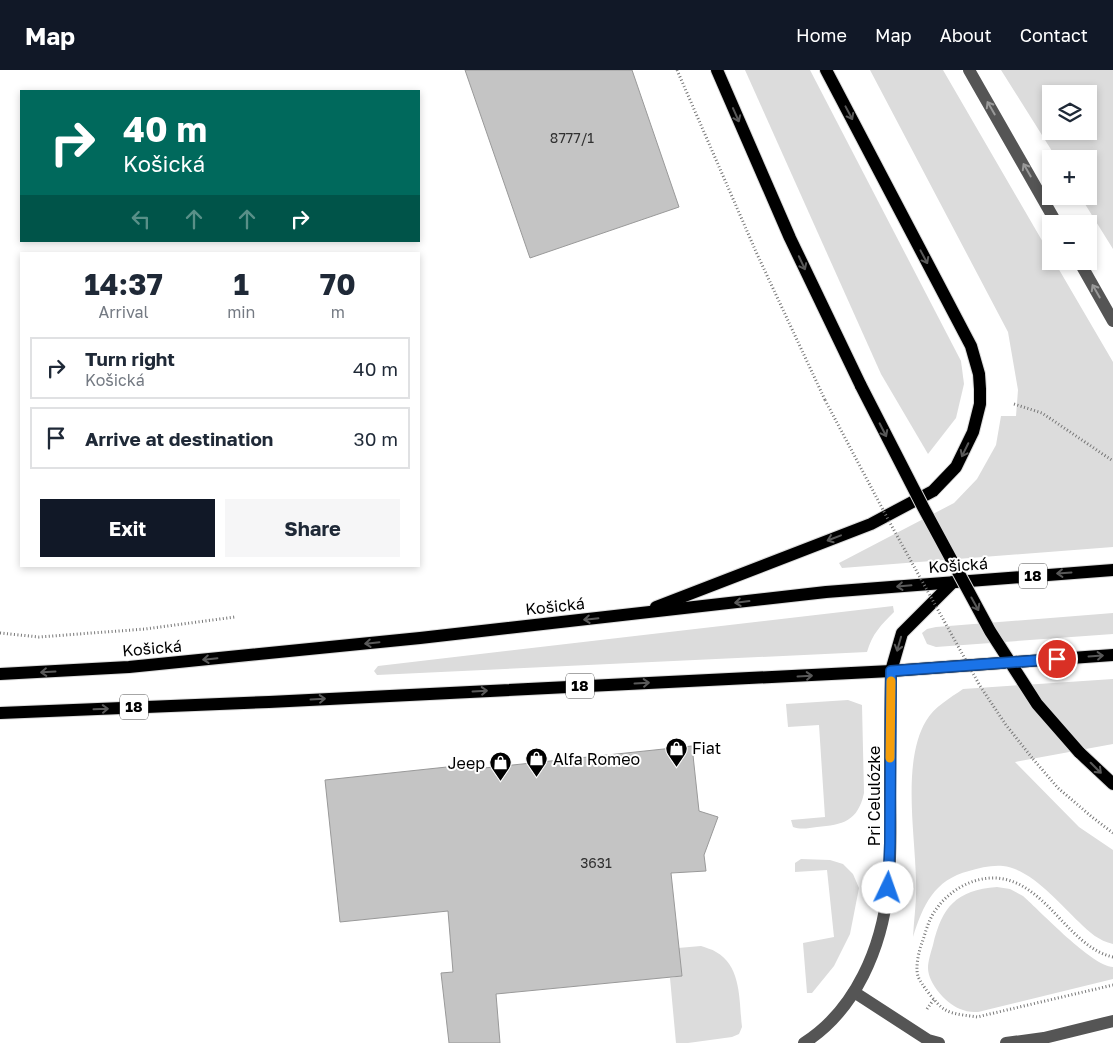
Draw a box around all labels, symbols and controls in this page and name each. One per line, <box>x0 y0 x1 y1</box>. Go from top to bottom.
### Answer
text: Map <box>25 21 75 50</box>
text: Home <box>796 24 847 46</box>
text: Map <box>875 24 912 46</box>
text: About <box>940 24 992 46</box>
text: Contact <box>1020 24 1088 46</box>
map controls <box>1042 85 1097 270</box>
button: layers <box>1042 85 1097 140</box>
one-way arrow <box>986 102 996 116</box>
one-way arrow <box>845 105 854 120</box>
one-way arrow <box>732 107 742 122</box>
text: 40 m <box>123 108 207 150</box>
icon: right <box>40 110 105 175</box>
house number: 8777/1 <box>550 129 594 146</box>
text: Košická <box>123 150 205 177</box>
button: + <box>1042 150 1097 205</box>
one-way arrow <box>1021 163 1031 177</box>
icon: left <box>127 205 155 233</box>
icon: ahead <box>180 205 208 233</box>
icon: ahead <box>233 205 261 233</box>
icon: right <box>286 205 314 233</box>
button: − <box>1042 215 1097 270</box>
one-way arrow <box>920 249 930 264</box>
one-way arrow <box>798 255 808 270</box>
text: 14:37 <box>84 266 163 302</box>
text: 1 <box>234 266 249 302</box>
text: 70 <box>320 266 356 302</box>
one-way arrow <box>1091 284 1100 299</box>
text: Arrival <box>99 302 149 322</box>
text: min <box>227 302 255 322</box>
text: m <box>331 302 345 322</box>
text: Turn right <box>85 347 175 370</box>
icon: right <box>42 354 70 382</box>
text: 40 m <box>353 357 398 380</box>
text: Košická <box>85 370 145 390</box>
one-way arrow <box>879 422 888 437</box>
icon: arrive <box>42 424 70 452</box>
text: Arrive at destination <box>85 427 273 450</box>
text: 30 m <box>354 427 398 450</box>
one-way arrow <box>959 442 969 457</box>
button: Exit <box>40 499 215 557</box>
button: Share <box>225 499 400 557</box>
one-way arrow <box>827 534 842 544</box>
street label: Košická <box>928 553 988 577</box>
road number: 18 <box>1019 564 1047 588</box>
one-way arrow <box>1057 569 1073 578</box>
one-way arrow <box>896 581 912 590</box>
street label: Košická <box>524 593 586 619</box>
one-way arrow <box>735 597 751 606</box>
one-way arrow <box>971 597 981 611</box>
one-way arrow <box>583 614 599 624</box>
street label: Košická <box>121 635 183 661</box>
one-way arrow <box>893 636 903 652</box>
one-way arrow <box>364 638 380 648</box>
pin <box>1036 638 1078 680</box>
icon: arrive <box>1043 645 1071 673</box>
one-way arrow <box>1088 651 1104 660</box>
one-way arrow <box>202 654 218 664</box>
one-way arrow <box>40 667 56 676</box>
one-way arrow <box>796 671 812 680</box>
road number: 18 <box>566 674 594 698</box>
one-way arrow <box>634 679 650 688</box>
one-way arrow <box>472 687 488 696</box>
road number: 18 <box>120 694 148 720</box>
one-way arrow <box>309 695 325 704</box>
one-way arrow <box>93 704 109 713</box>
shop icon: Fiat <box>664 736 688 767</box>
place label: Fiat <box>692 738 721 758</box>
street label: Pri Celulózke <box>864 746 884 846</box>
shop icon: Alfa Romeo <box>525 747 549 778</box>
place label: Alfa Romeo <box>553 749 640 769</box>
shop icon: Jeep <box>489 751 513 782</box>
place label: Jeep <box>448 753 485 773</box>
one-way arrow <box>1089 762 1101 774</box>
house number: 3631 <box>580 854 612 871</box>
position arrow <box>861 861 913 913</box>

